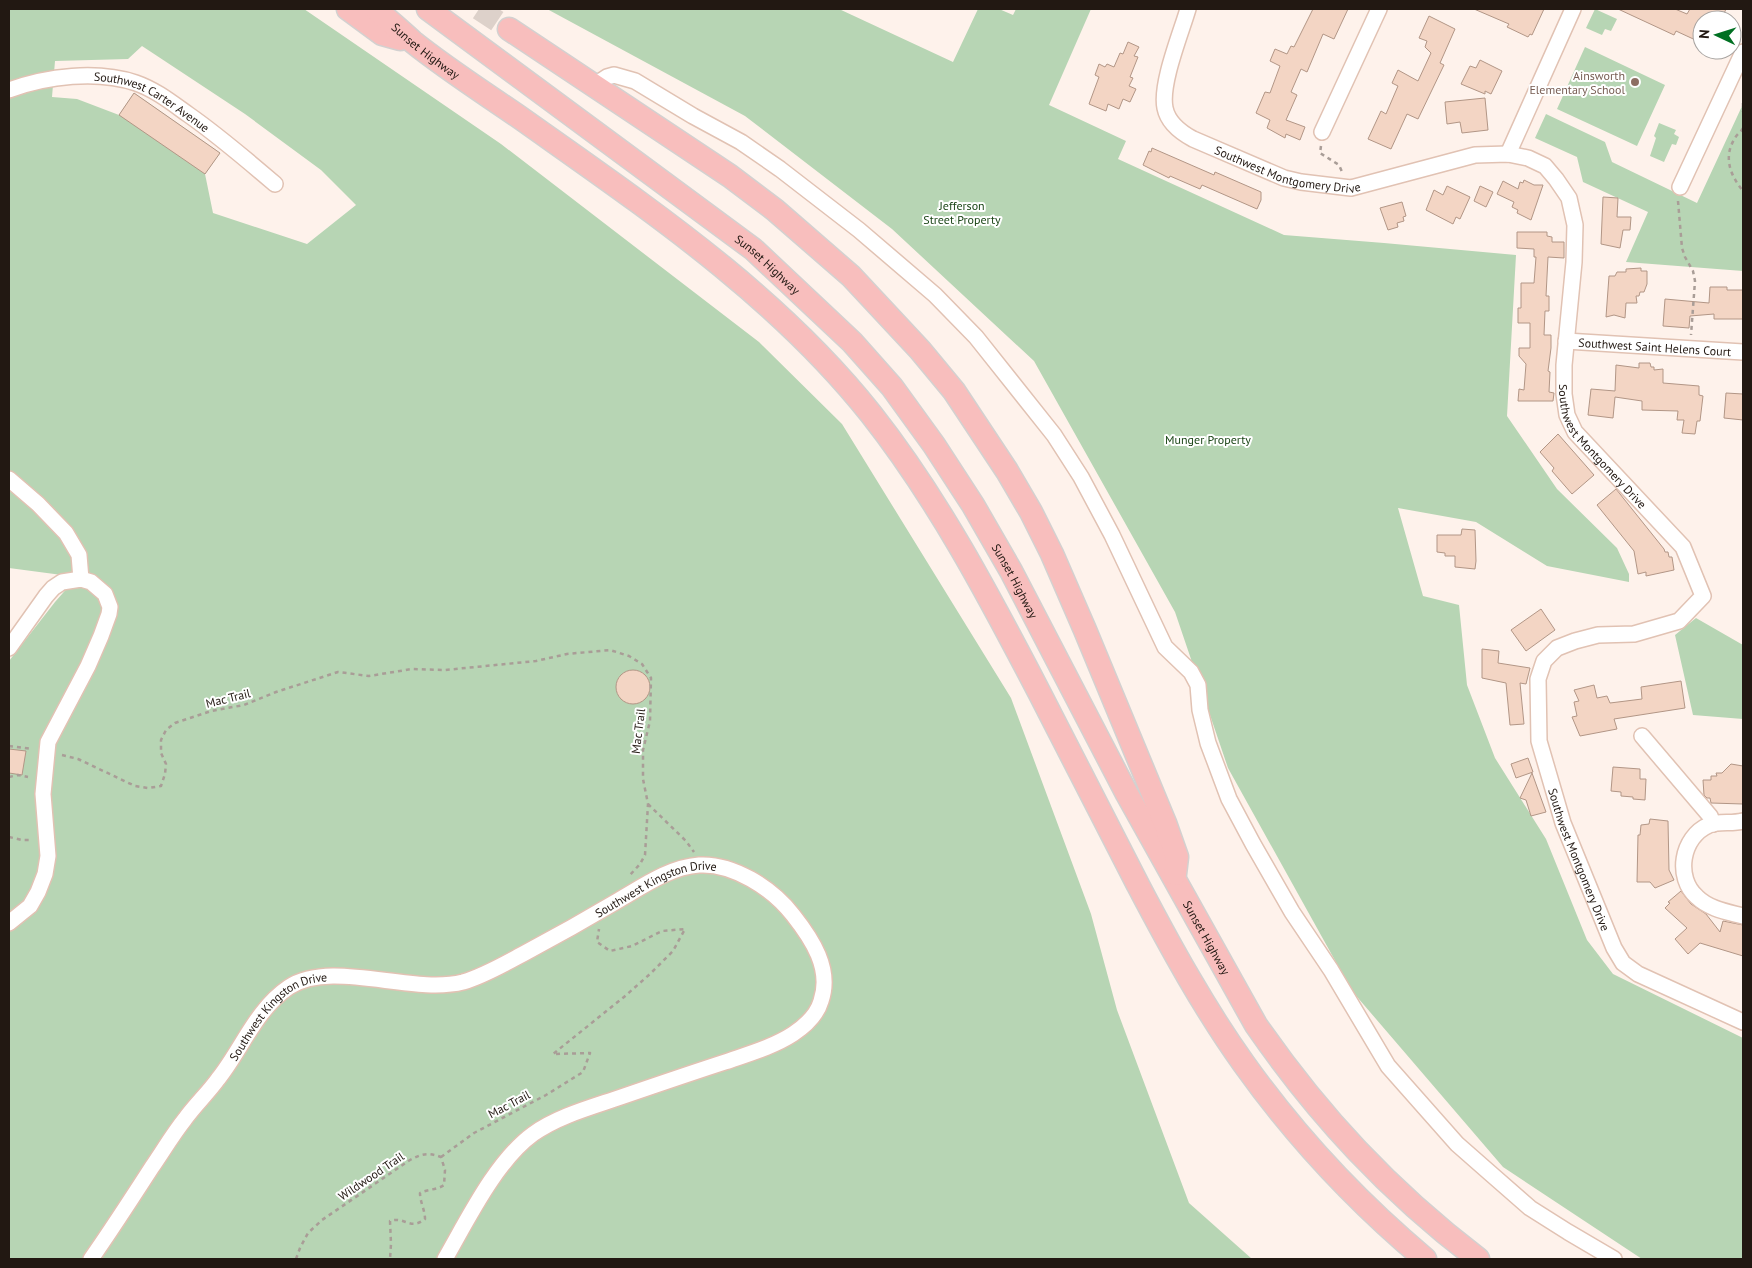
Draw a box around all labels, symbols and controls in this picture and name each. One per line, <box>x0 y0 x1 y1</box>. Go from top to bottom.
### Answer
north arrow <box>1692 10 1742 60</box>
street label: Sunset Highway <box>389 19 463 82</box>
text: N <box>1695 29 1713 39</box>
street label: Southwest Carter Avenue <box>94 68 213 135</box>
place label: Ainsworth Elementary School <box>1529 68 1625 97</box>
marker: Ainsworth Elementary School <box>1629 76 1641 88</box>
street label: Southwest Montgomery Drive <box>1213 142 1362 196</box>
park label: Jefferson Street Property <box>923 198 1001 227</box>
street label: Sunset Highway <box>732 231 804 297</box>
street label: Southwest Saint Helens Court <box>1578 334 1732 359</box>
street label: Southwest Montgomery Drive <box>1557 384 1650 511</box>
park label: Munger Property <box>1165 432 1251 447</box>
street label: Sunset Highway <box>989 541 1042 621</box>
street label: Mac Trail <box>204 685 252 711</box>
street label: Mac Trail <box>628 707 648 755</box>
street label: Southwest Montgomery Drive <box>1546 786 1614 933</box>
street label: Southwest Kingston Drive <box>592 857 718 920</box>
street label: Sunset Highway <box>1180 898 1234 977</box>
street label: Southwest Kingston Drive <box>226 969 328 1063</box>
street label: Mac Trail <box>485 1086 533 1121</box>
street label: Wildwood Trail <box>335 1148 407 1203</box>

